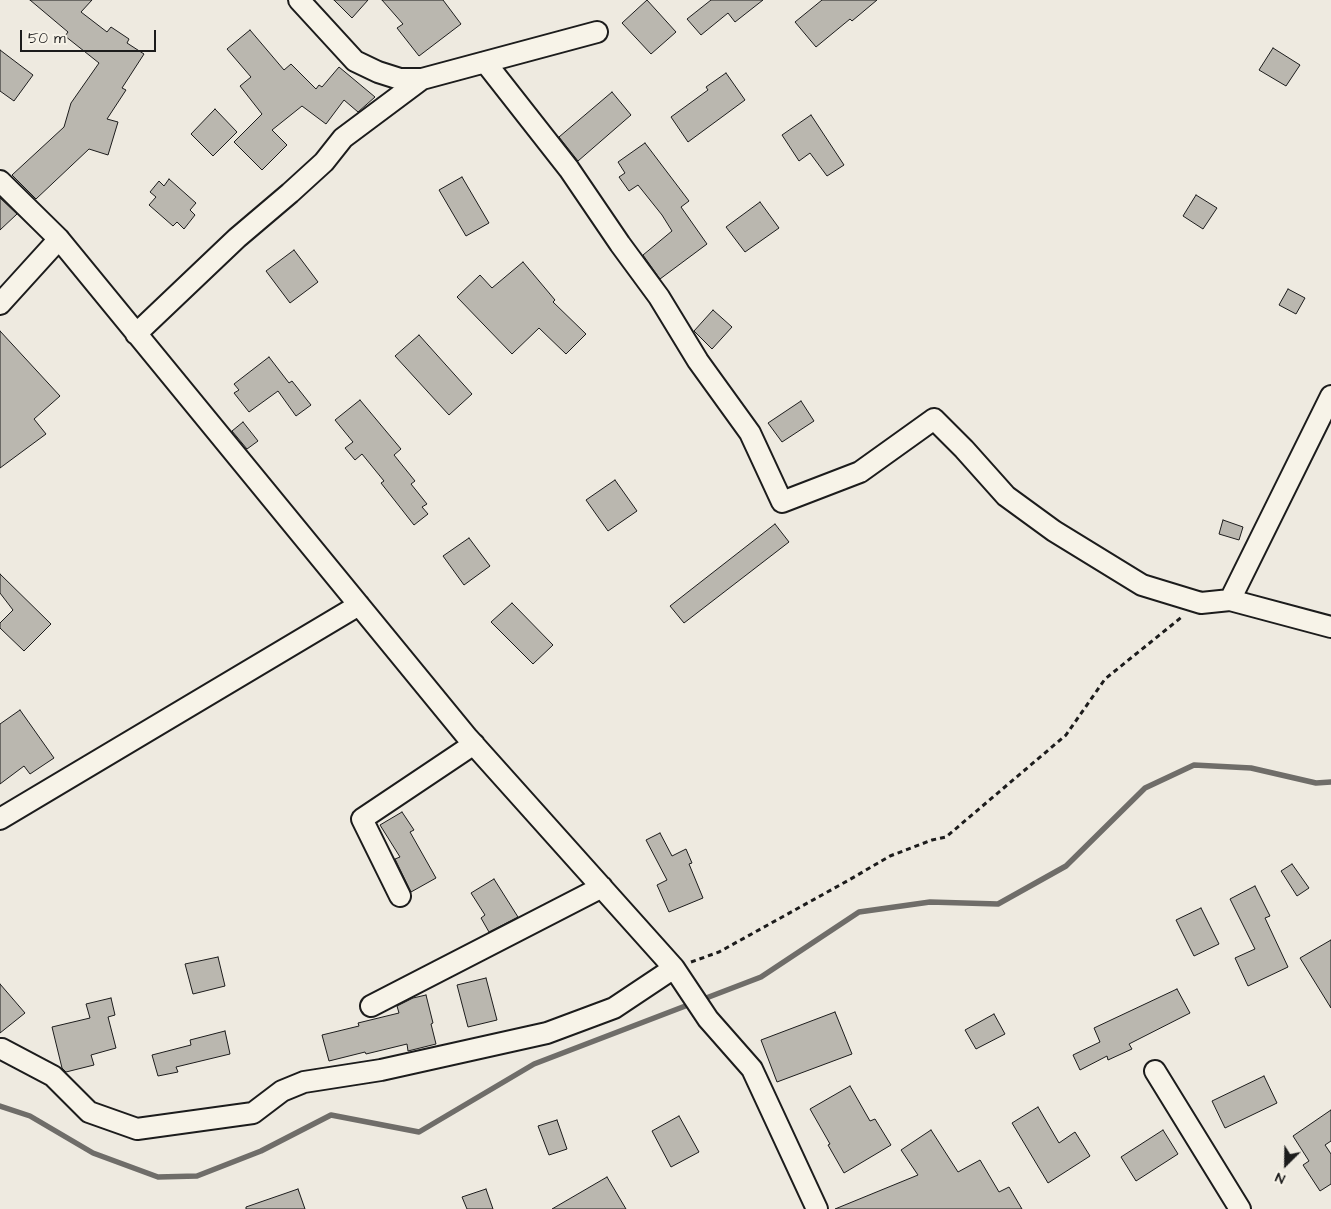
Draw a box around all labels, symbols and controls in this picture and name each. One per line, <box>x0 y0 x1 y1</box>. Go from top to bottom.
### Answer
scale bar <box>22 20 159 52</box>
text: 50 m <box>28 28 66 49</box>
north arrow <box>1261 1139 1311 1189</box>
text: N <box>1272 1167 1288 1189</box>

